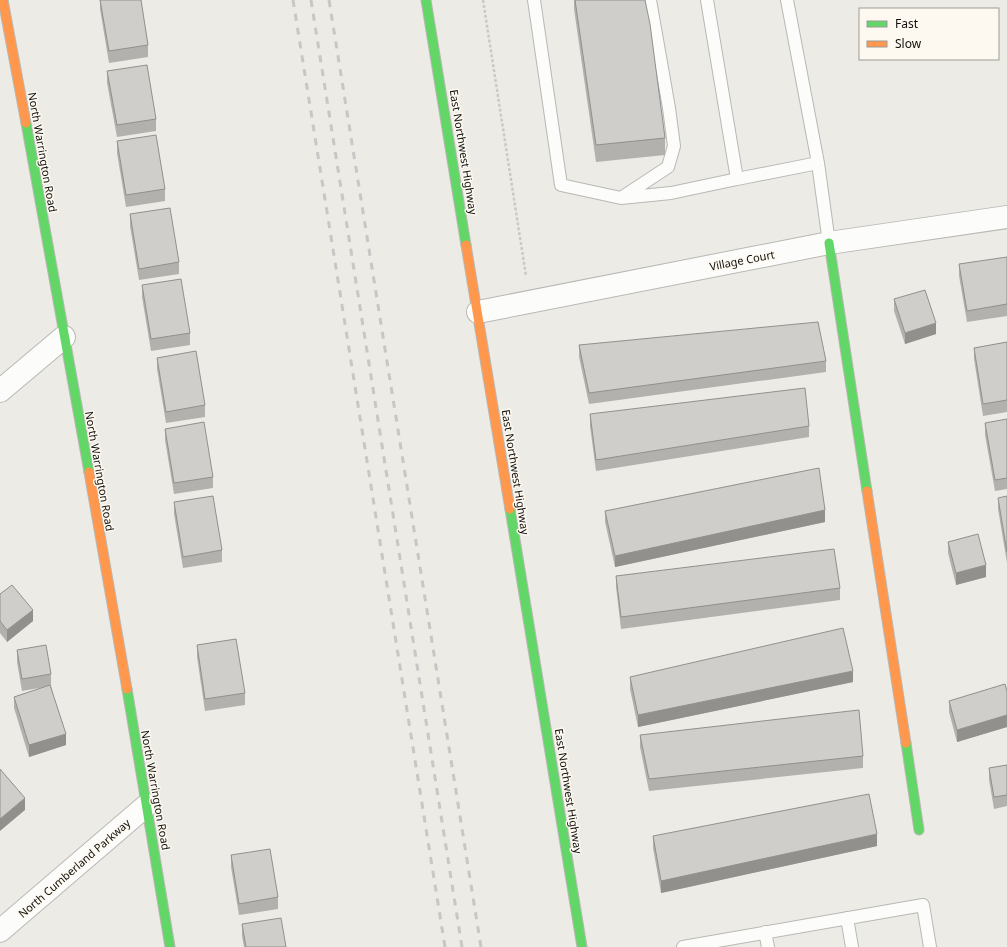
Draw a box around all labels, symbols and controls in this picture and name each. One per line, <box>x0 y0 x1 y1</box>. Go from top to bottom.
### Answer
legend <box>859 8 999 60</box>
text: Fast <box>895 15 919 32</box>
text: Slow <box>895 35 922 52</box>
street label: East Northwest Highway <box>447 88 481 216</box>
street label: North Warrington Road <box>25 91 61 213</box>
street label: Village Court <box>708 246 776 274</box>
street label: East Northwest Highway <box>499 408 533 536</box>
street label: North Warrington Road <box>82 410 118 532</box>
street label: East Northwest Highway <box>552 727 586 855</box>
street label: North Warrington Road <box>138 729 174 851</box>
street label: North Cumberland Parkway <box>15 815 133 921</box>

